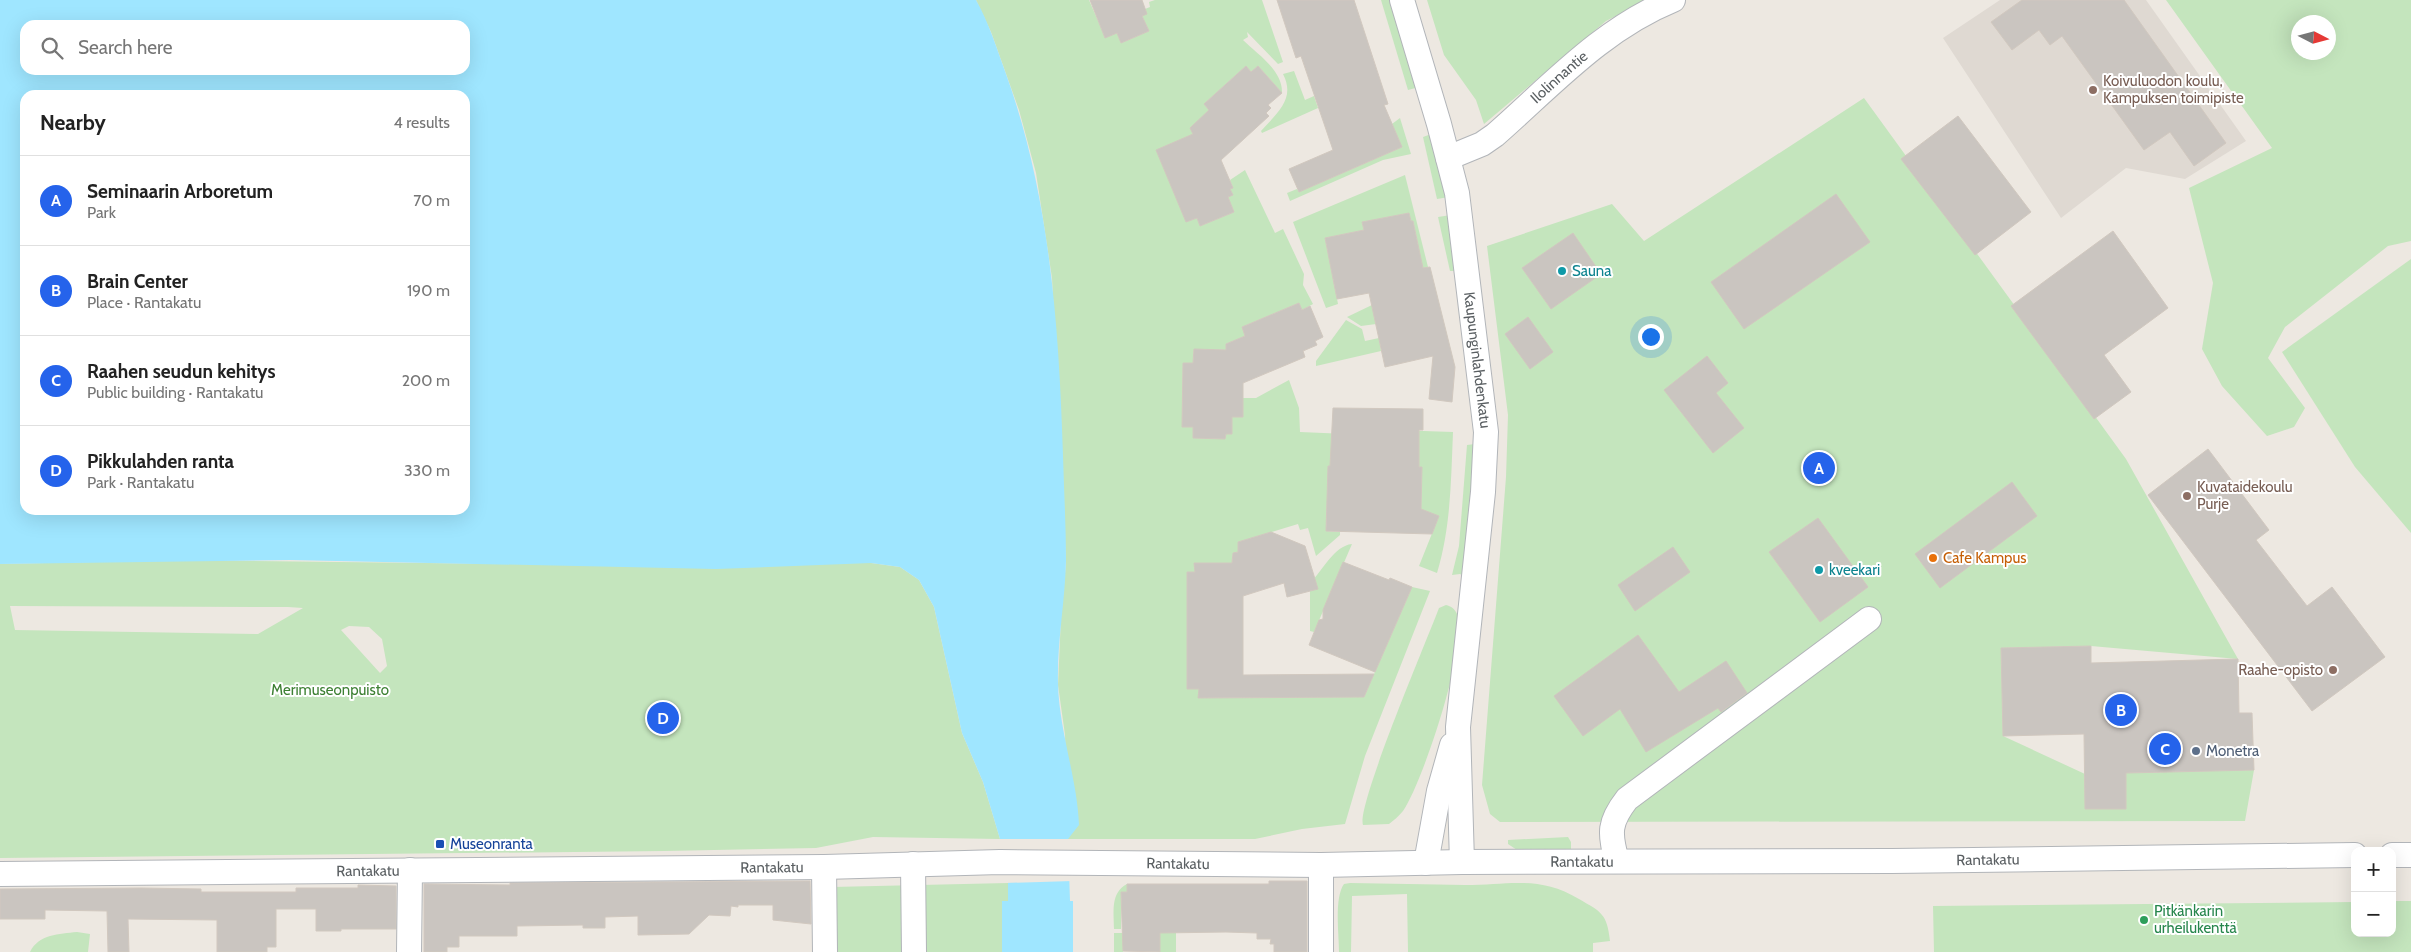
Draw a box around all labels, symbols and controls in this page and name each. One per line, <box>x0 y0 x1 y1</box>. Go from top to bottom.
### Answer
north arrow <box>2291 15 2336 60</box>
search box <box>20 20 470 75</box>
icon: search <box>38 34 66 62</box>
text: Search here <box>78 36 172 59</box>
street label: Ilolinnantie <box>1527 47 1592 107</box>
place label: Koivuluodon koulu, Kampuksen toimipiste <box>2103 72 2244 107</box>
marker: Koivuluodon koulu, Kampuksen toimipiste <box>2087 84 2099 96</box>
text: Nearby <box>40 110 106 135</box>
text: 4 results <box>393 113 450 132</box>
text: Seminaarin Arboretum <box>87 180 273 203</box>
text: A <box>51 191 61 210</box>
text: 70 m <box>413 191 450 210</box>
text: Park <box>87 203 116 222</box>
place label: Sauna <box>1572 262 1612 280</box>
marker: Sauna <box>1556 265 1568 277</box>
text: Brain Center <box>87 270 188 293</box>
text: B <box>51 281 61 300</box>
text: 190 m <box>407 281 450 300</box>
street label: Kaupunginlahdenkatu <box>1460 291 1494 429</box>
text: Place · Rantakatu <box>87 293 201 312</box>
your location <box>1638 324 1664 350</box>
text: Raahen seudun kehitys <box>87 360 275 383</box>
text: C <box>51 371 61 390</box>
text: 200 m <box>402 371 450 390</box>
text: Public building · Rantakatu <box>87 383 263 402</box>
pin: A <box>1803 449 1835 487</box>
text: Pikkulahden ranta <box>87 450 234 473</box>
text: D <box>50 461 62 480</box>
text: 330 m <box>404 461 450 480</box>
text: Park · Rantakatu <box>87 473 194 492</box>
place label: Kuvataidekoulu Purje <box>2197 478 2293 513</box>
marker: Kuvataidekoulu Purje <box>2181 490 2193 502</box>
place label: Cafe Kampus <box>1943 549 2027 567</box>
marker: Cafe Kampus <box>1927 552 1939 564</box>
place label: kveekari <box>1829 561 1880 579</box>
marker: kveekari <box>1813 564 1825 576</box>
place label: Raahe-opisto <box>2238 661 2323 679</box>
marker: Raahe-opisto <box>2327 664 2339 676</box>
park label: Merimuseonpuisto <box>271 681 389 699</box>
pin: B <box>2105 691 2137 729</box>
pin: D <box>647 699 679 737</box>
pin: C <box>2149 730 2181 768</box>
place label: Monetra <box>2206 742 2260 760</box>
marker: Monetra <box>2190 745 2202 757</box>
place label: Museonranta <box>450 835 534 853</box>
marker: Museonranta <box>434 838 446 850</box>
map controls <box>2351 847 2396 937</box>
button: + <box>2351 847 2396 892</box>
street label: Rantakatu <box>1956 850 2020 869</box>
street label: Rantakatu <box>1550 853 1614 871</box>
street label: Rantakatu <box>1146 854 1210 873</box>
street label: Rantakatu <box>740 858 804 877</box>
street label: Rantakatu <box>336 862 400 880</box>
button: − <box>2351 892 2396 937</box>
place label: Pitkänkarin urheilukenttä <box>2154 902 2237 937</box>
marker: Pitkänkarin urheilukenttä <box>2138 914 2150 926</box>

